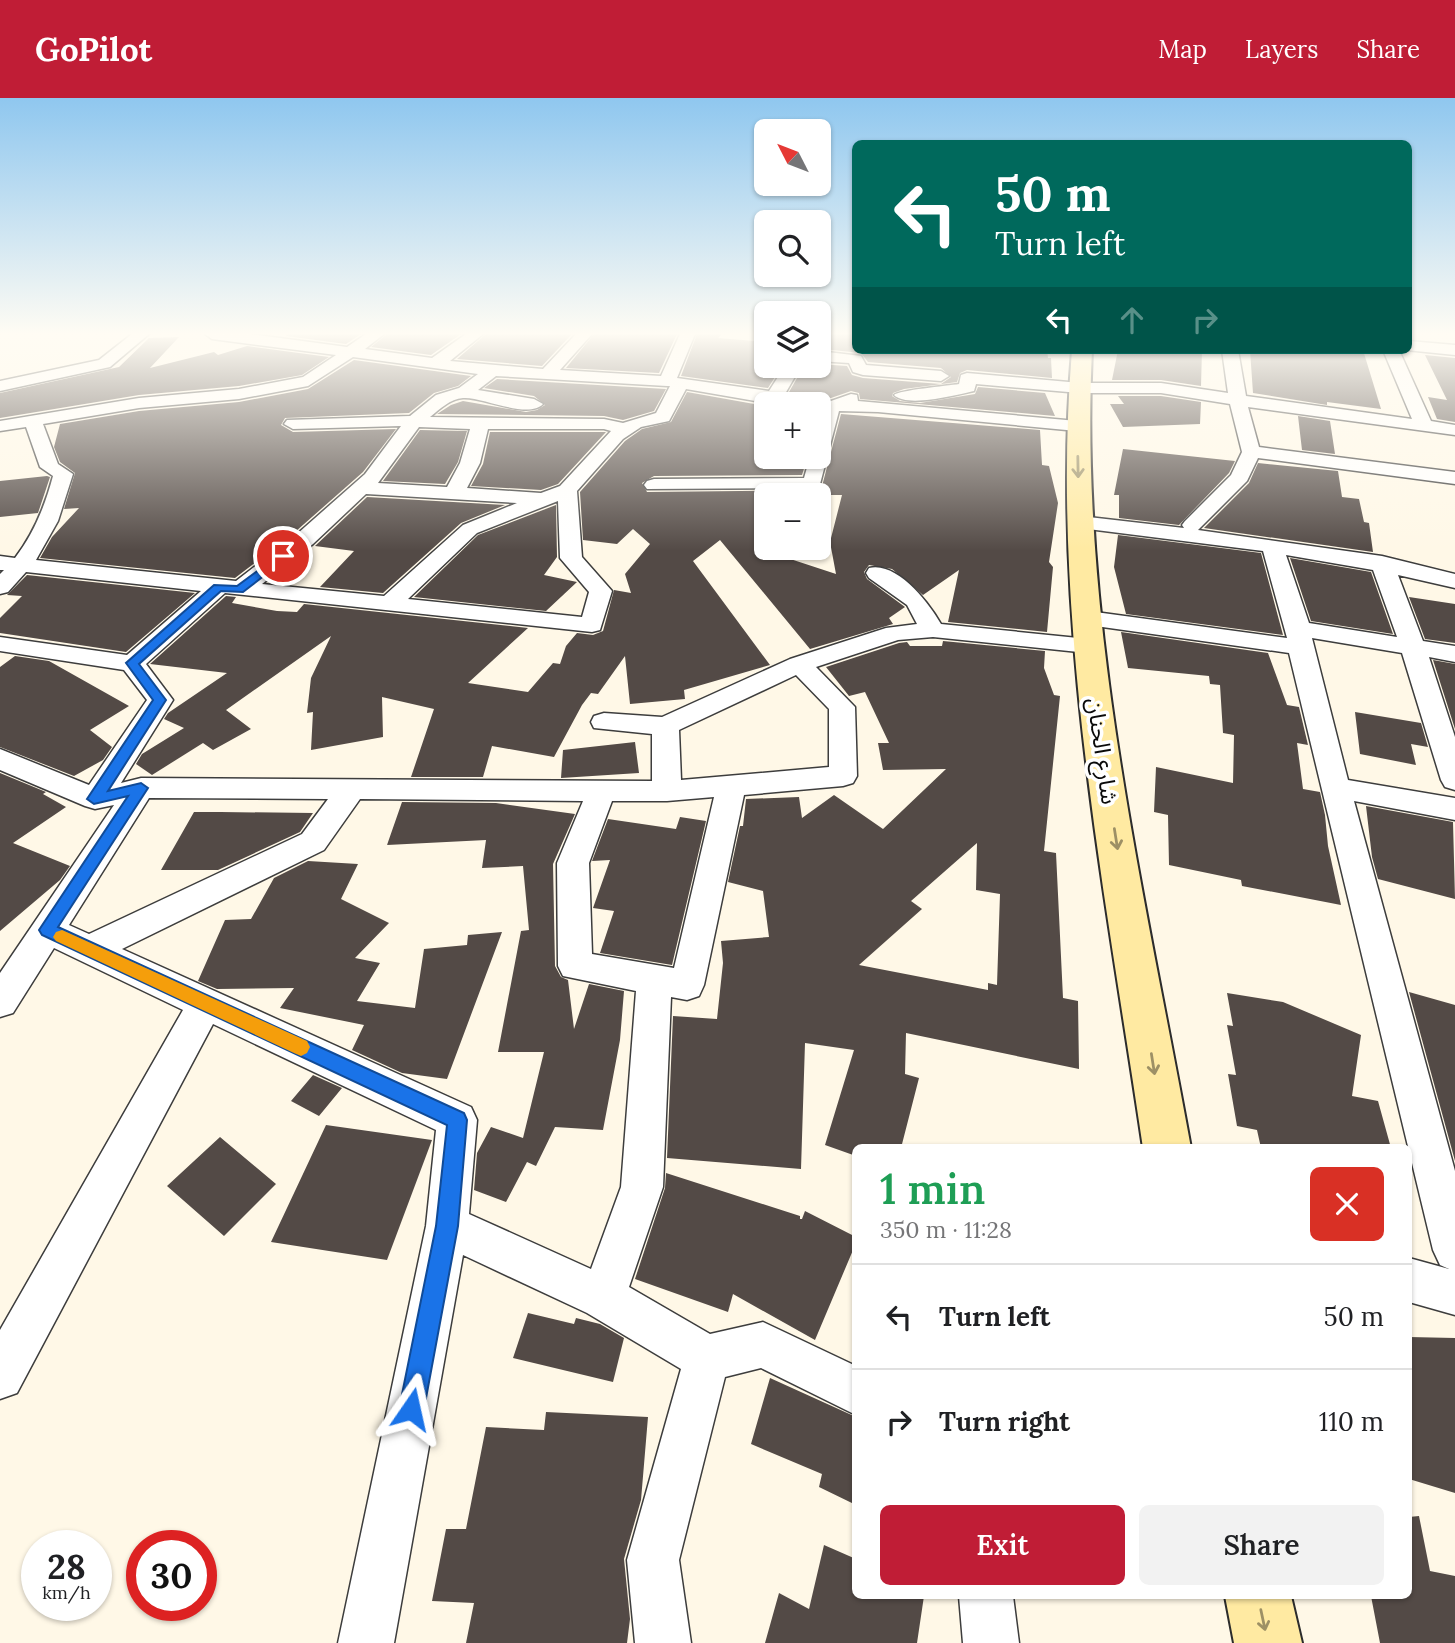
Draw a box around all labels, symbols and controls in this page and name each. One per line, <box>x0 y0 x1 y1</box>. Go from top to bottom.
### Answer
text: GoPilot <box>35 28 152 70</box>
text: Map <box>1158 34 1207 65</box>
text: Layers <box>1245 34 1318 65</box>
text: Share <box>1356 34 1420 65</box>
north arrow <box>754 119 831 196</box>
map controls <box>754 119 831 560</box>
text: 50 m <box>995 162 1111 224</box>
icon: left <box>880 168 971 259</box>
button: search <box>754 210 831 287</box>
text: Turn left <box>995 223 1125 264</box>
button: layers <box>754 301 831 378</box>
icon: left <box>1040 301 1078 339</box>
icon: ahead <box>1113 301 1151 339</box>
icon: right <box>1186 301 1224 339</box>
button: + <box>754 392 831 469</box>
one-way arrow <box>1071 455 1085 478</box>
button: − <box>754 483 831 560</box>
pin <box>253 526 313 586</box>
icon: arrive <box>264 537 302 575</box>
street label: شارع الحنان <box>1078 696 1125 807</box>
one-way arrow <box>1110 827 1123 850</box>
one-way arrow <box>1147 1052 1160 1074</box>
text: 1 min <box>880 1162 985 1216</box>
button: close <box>1310 1167 1384 1241</box>
text: 350 m · 11:28 <box>880 1215 1012 1244</box>
icon: left <box>880 1298 918 1336</box>
text: Turn left <box>939 1300 1050 1333</box>
text: 50 m <box>1324 1300 1384 1333</box>
position arrow <box>374 1372 448 1446</box>
icon: right <box>880 1403 918 1441</box>
text: Turn right <box>939 1405 1070 1438</box>
text: 110 m <box>1319 1405 1384 1438</box>
button: Exit <box>880 1505 1125 1585</box>
button: Share <box>1139 1505 1384 1585</box>
speed limit sign: 30 <box>126 1530 217 1621</box>
text: 28 <box>47 1544 86 1589</box>
text: km/h <box>42 1581 91 1604</box>
one-way arrow <box>1258 1608 1271 1630</box>

